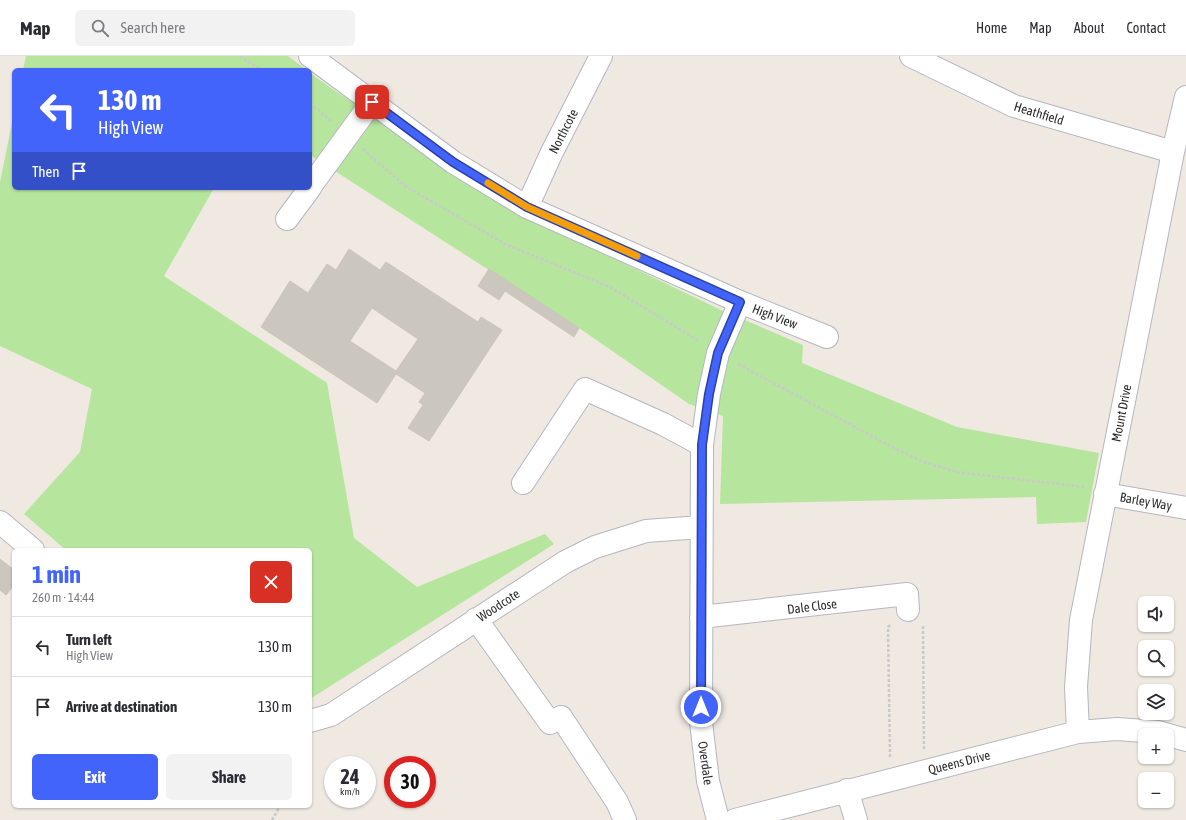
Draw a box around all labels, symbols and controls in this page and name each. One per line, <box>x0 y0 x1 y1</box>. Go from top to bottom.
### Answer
search box <box>75 10 355 46</box>
text: Map <box>20 17 51 39</box>
icon: search <box>89 17 111 39</box>
text: Search here <box>121 19 185 36</box>
text: Home <box>976 20 1007 36</box>
text: Map <box>1029 20 1052 36</box>
text: About <box>1074 20 1105 36</box>
text: Contact <box>1127 20 1166 36</box>
icon: left <box>32 84 84 136</box>
text: 130 m <box>98 84 161 116</box>
pin <box>355 85 389 119</box>
icon: arrive <box>361 91 383 113</box>
street label: Heathfield <box>1012 99 1066 128</box>
street label: Northcote <box>546 106 581 156</box>
text: High View <box>98 117 163 138</box>
icon: arrive <box>68 160 90 182</box>
text: Then <box>32 163 60 180</box>
street label: High View <box>750 301 800 332</box>
street label: Mount Drive <box>1109 383 1134 443</box>
street label: Barley Way <box>1119 490 1174 514</box>
text: 1 min <box>32 561 81 588</box>
button: close <box>250 561 292 603</box>
street label: Woodcote <box>474 586 523 625</box>
text: 260 m · 14:44 <box>32 590 95 605</box>
street label: Dale Close <box>786 596 838 617</box>
map controls <box>1138 596 1174 808</box>
button: sound <box>1138 596 1174 632</box>
text: Turn left <box>66 631 112 648</box>
icon: left <box>32 636 54 658</box>
text: 130 m <box>258 638 292 655</box>
button: search <box>1138 640 1174 676</box>
text: High View <box>66 648 113 663</box>
button: layers <box>1138 684 1174 720</box>
position arrow <box>680 686 722 728</box>
icon: arrive <box>32 696 54 718</box>
text: Arrive at destination <box>66 698 177 715</box>
text: 130 m <box>258 698 292 715</box>
button: + <box>1138 728 1174 764</box>
street label: Overdale <box>695 740 716 786</box>
street label: Queens Drive <box>926 748 992 777</box>
button: Exit <box>32 754 158 800</box>
button: Share <box>166 754 292 800</box>
speed limit sign: 30 <box>384 756 436 808</box>
text: 24 <box>341 765 359 788</box>
button: − <box>1138 772 1174 808</box>
text: km/h <box>340 786 360 797</box>

